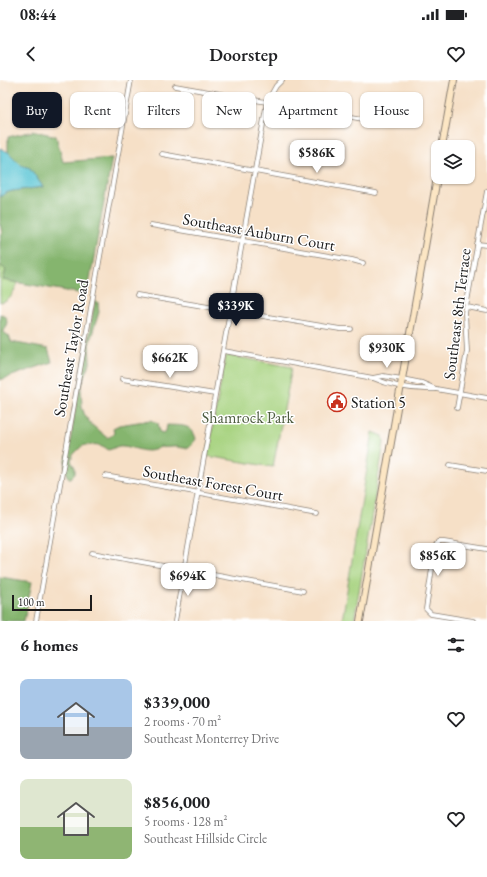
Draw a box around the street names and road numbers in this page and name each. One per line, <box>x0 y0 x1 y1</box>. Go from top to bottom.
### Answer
street label: Southeast Auburn Court <box>181 208 337 256</box>
street label: Southeast 8th Terrace <box>439 247 475 381</box>
street label: Southeast Taylor Road <box>49 277 94 418</box>
street label: Southeast Forest Court <box>141 460 285 506</box>

